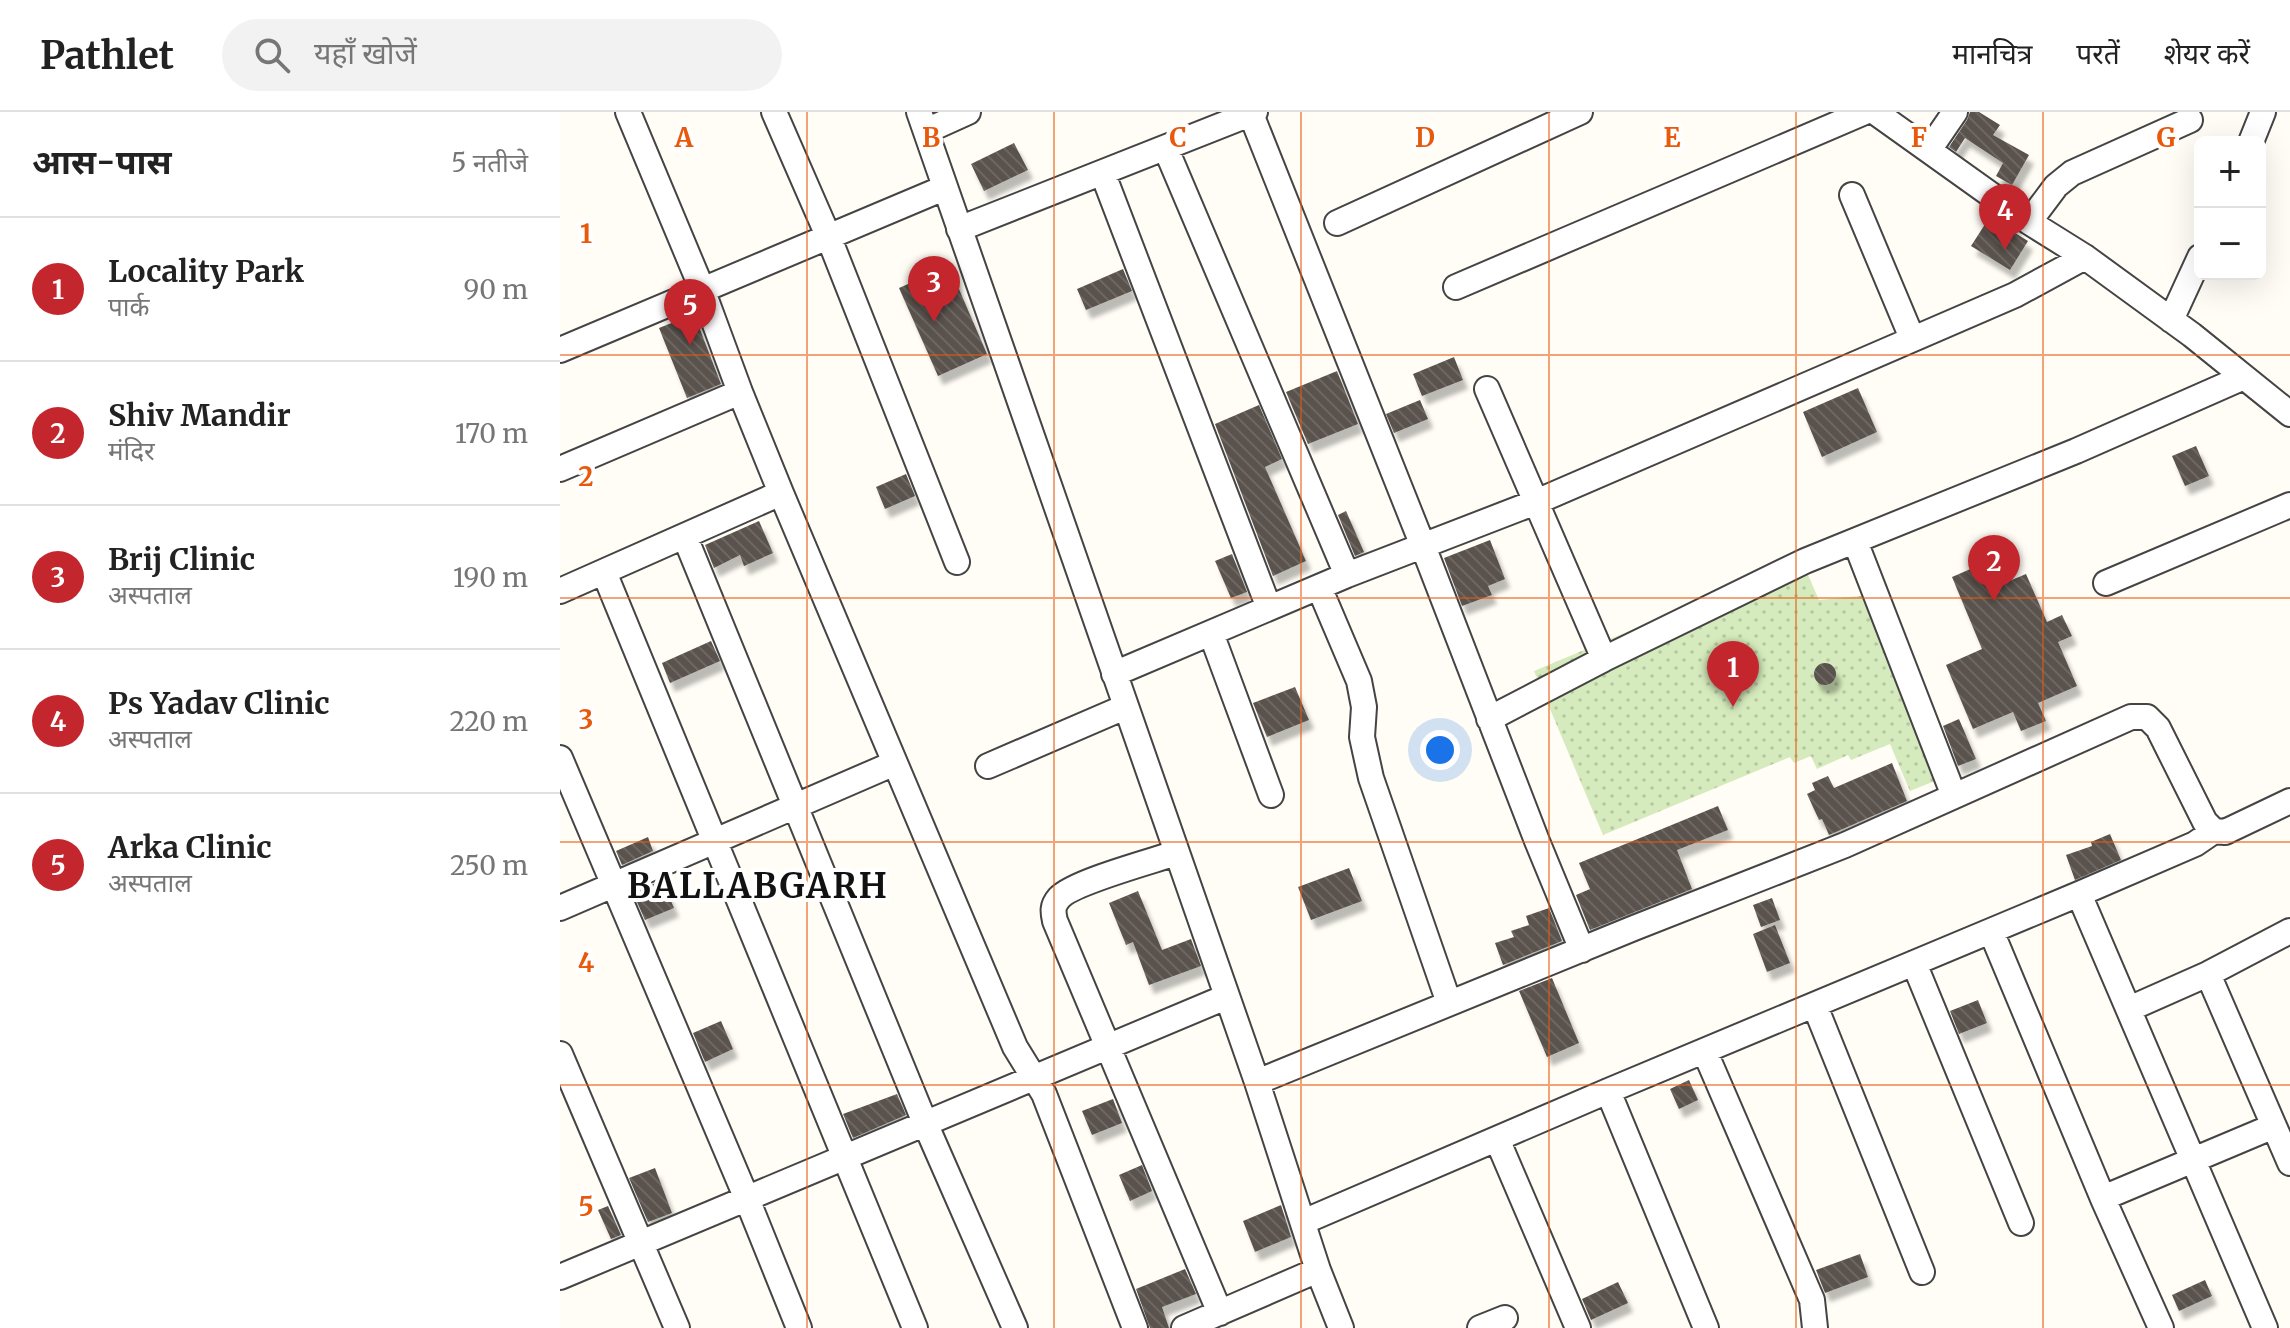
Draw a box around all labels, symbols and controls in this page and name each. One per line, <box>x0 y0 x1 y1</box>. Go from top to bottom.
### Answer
search box <box>222 19 782 91</box>
text: Pathlet <box>40 32 174 79</box>
icon: search <box>250 33 294 77</box>
text: यहाँ खोजें <box>314 34 417 72</box>
text: मानचित्र <box>1952 36 2032 72</box>
text: परतें <box>2076 36 2120 72</box>
text: शेयर करें <box>2164 36 2250 72</box>
text: A <box>674 121 694 154</box>
text: B <box>922 121 940 154</box>
text: C <box>1169 121 1187 154</box>
text: D <box>1415 121 1435 154</box>
text: E <box>1664 121 1681 154</box>
text: F <box>1911 121 1927 154</box>
text: G <box>2157 121 2176 154</box>
map controls <box>2194 136 2266 280</box>
button: + <box>2194 136 2266 208</box>
text: आस-पास <box>32 141 172 183</box>
text: 5 नतीजे <box>451 146 528 179</box>
pin: 4 <box>1979 184 2031 250</box>
button: − <box>2194 208 2266 280</box>
text: 1 <box>580 217 592 250</box>
text: Locality Park <box>108 252 304 290</box>
pin: 3 <box>908 256 960 322</box>
text: 1 <box>52 273 64 306</box>
text: 90 m <box>464 273 528 306</box>
pin: 5 <box>664 279 716 345</box>
text: पार्क <box>108 290 149 323</box>
text: Shiv Mandir <box>108 396 291 434</box>
text: 2 <box>50 417 66 450</box>
text: 170 m <box>455 417 528 450</box>
text: मंदिर <box>108 434 155 467</box>
text: 2 <box>578 460 594 493</box>
pin: 2 <box>1968 535 2020 601</box>
text: Brij Clinic <box>108 540 255 578</box>
text: 3 <box>51 561 65 594</box>
text: 190 m <box>453 561 528 594</box>
text: अस्पताल <box>108 578 192 611</box>
pin: 1 <box>1707 641 1759 707</box>
text: Ps Yadav Clinic <box>108 684 330 722</box>
text: 3 <box>579 703 593 736</box>
text: 4 <box>50 705 66 738</box>
text: 220 m <box>449 705 528 738</box>
text: अस्पताल <box>108 722 192 755</box>
your location <box>1420 730 1460 770</box>
text: Arka Clinic <box>108 828 272 866</box>
text: 5 <box>50 849 66 882</box>
text: 250 m <box>450 849 528 882</box>
district label: BALLABGARH <box>627 865 889 907</box>
text: अस्पताल <box>108 866 192 899</box>
text: 4 <box>578 946 595 979</box>
text: 5 <box>578 1190 594 1223</box>

